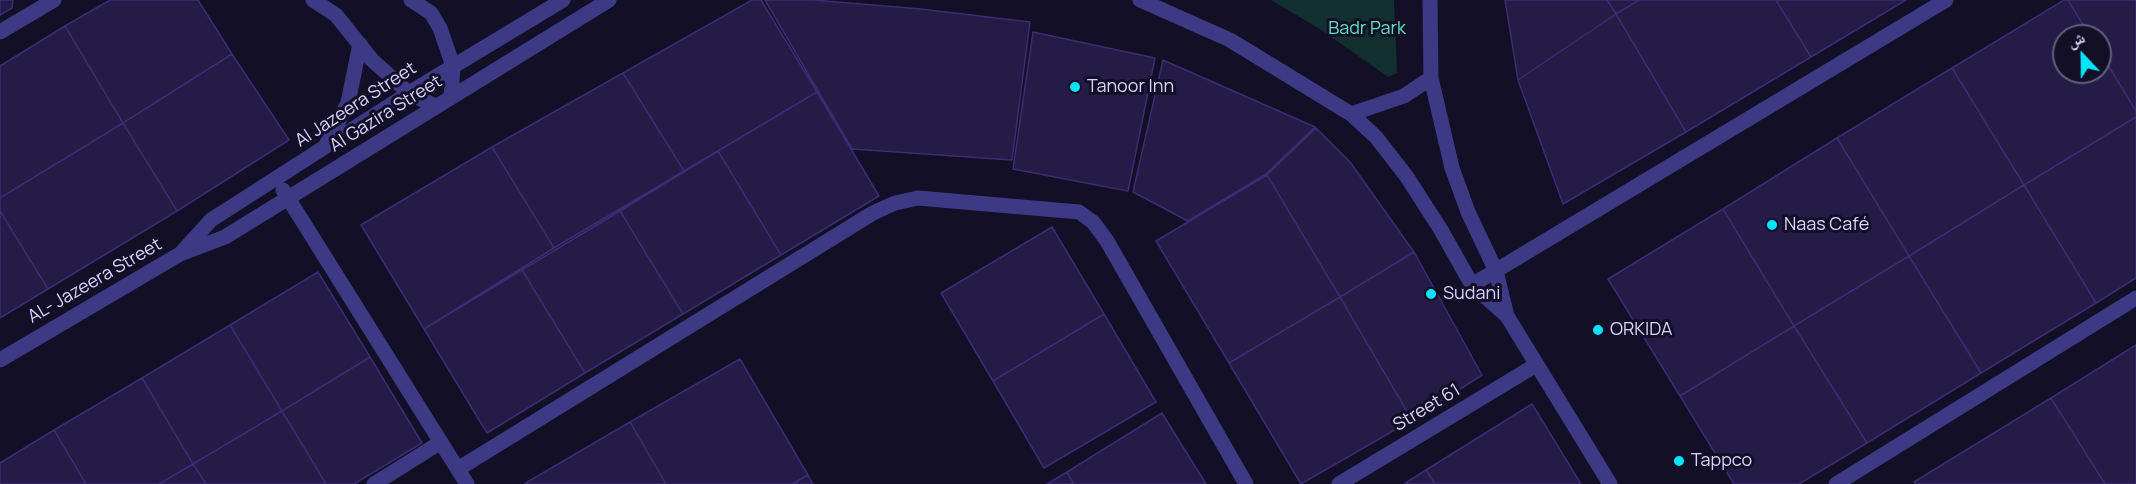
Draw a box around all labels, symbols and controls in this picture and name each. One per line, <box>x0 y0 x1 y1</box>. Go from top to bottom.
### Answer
park label: Badr Park <box>1328 18 1406 40</box>
north arrow <box>2052 24 2112 84</box>
text: ش <box>2064 26 2088 53</box>
street label: Al Jazeera Street <box>291 58 421 152</box>
street label: Al Gazira Street <box>326 71 446 157</box>
place label: Tanoor Inn <box>1087 76 1174 98</box>
marker: Tanoor Inn <box>1068 80 1082 94</box>
place label: Naas Café <box>1784 214 1869 236</box>
marker: Naas Café <box>1765 218 1779 232</box>
street label: AL- Jazeera Street <box>24 234 166 328</box>
place label: Sudani <box>1443 283 1500 305</box>
marker: Sudani <box>1424 287 1438 301</box>
place label: ORKIDA <box>1610 319 1672 341</box>
marker: ORKIDA <box>1591 323 1605 337</box>
street label: Street 61 <box>1390 380 1464 436</box>
place label: Tappco <box>1691 450 1752 472</box>
marker: Tappco <box>1672 454 1686 468</box>

